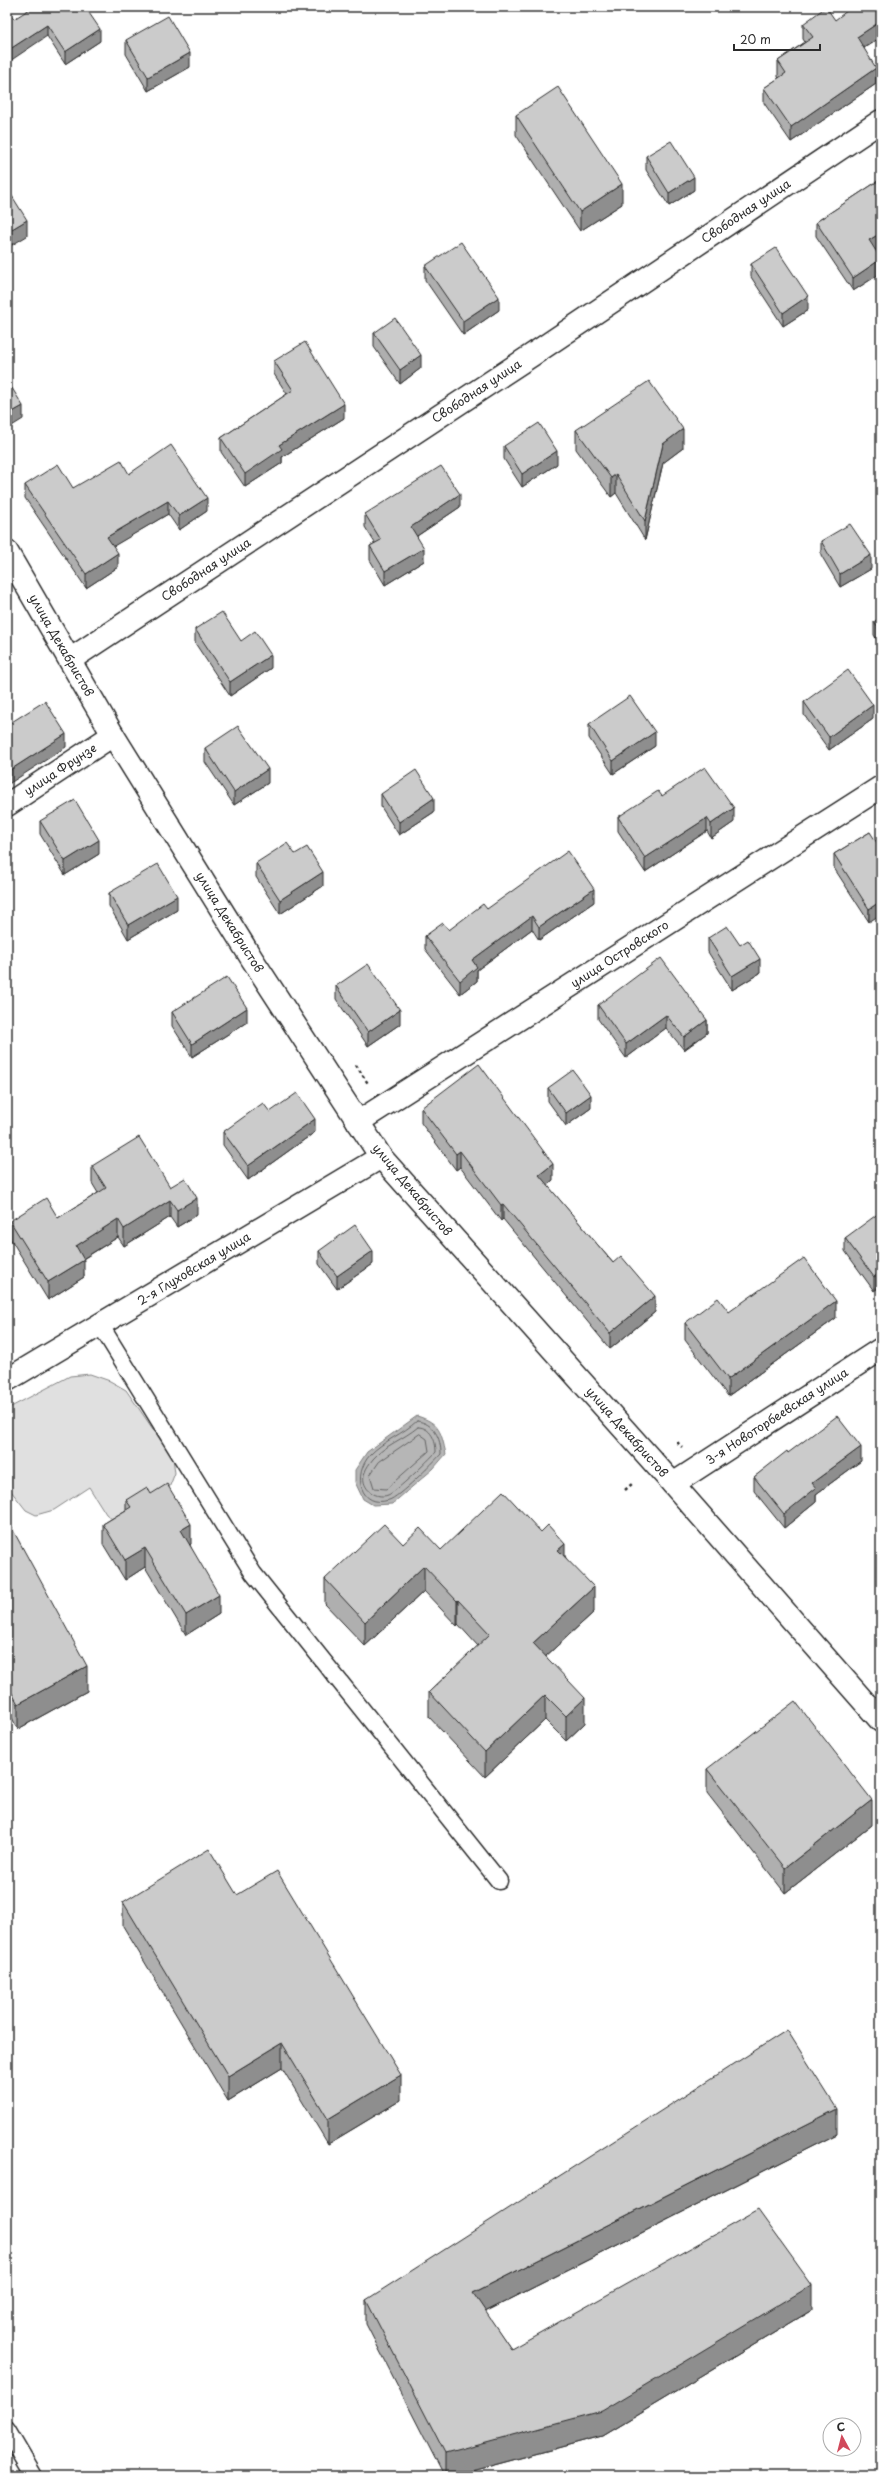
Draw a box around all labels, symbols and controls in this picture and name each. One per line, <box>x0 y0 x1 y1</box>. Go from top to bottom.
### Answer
scale bar <box>734 26 820 52</box>
text: 20 m <box>740 30 771 48</box>
street label: Свободная улица <box>697 174 794 247</box>
street label: Свободная улица <box>428 354 525 427</box>
street label: Свободная улица <box>157 533 254 605</box>
street label: улица Декабристов <box>25 590 99 700</box>
street label: улица Фрунзе <box>20 738 100 799</box>
street label: улица Декабристов <box>192 868 268 976</box>
street label: улица Островского <box>567 915 672 992</box>
street label: улица Декабристов <box>369 1139 457 1239</box>
street label: 2-я Глуховская улица <box>133 1227 254 1309</box>
street label: 3-я Новоторбеевская улица <box>702 1363 852 1469</box>
street label: улица Декабристов <box>582 1382 673 1481</box>
north arrow <box>822 2417 862 2457</box>
text: С <box>836 2418 846 2436</box>

